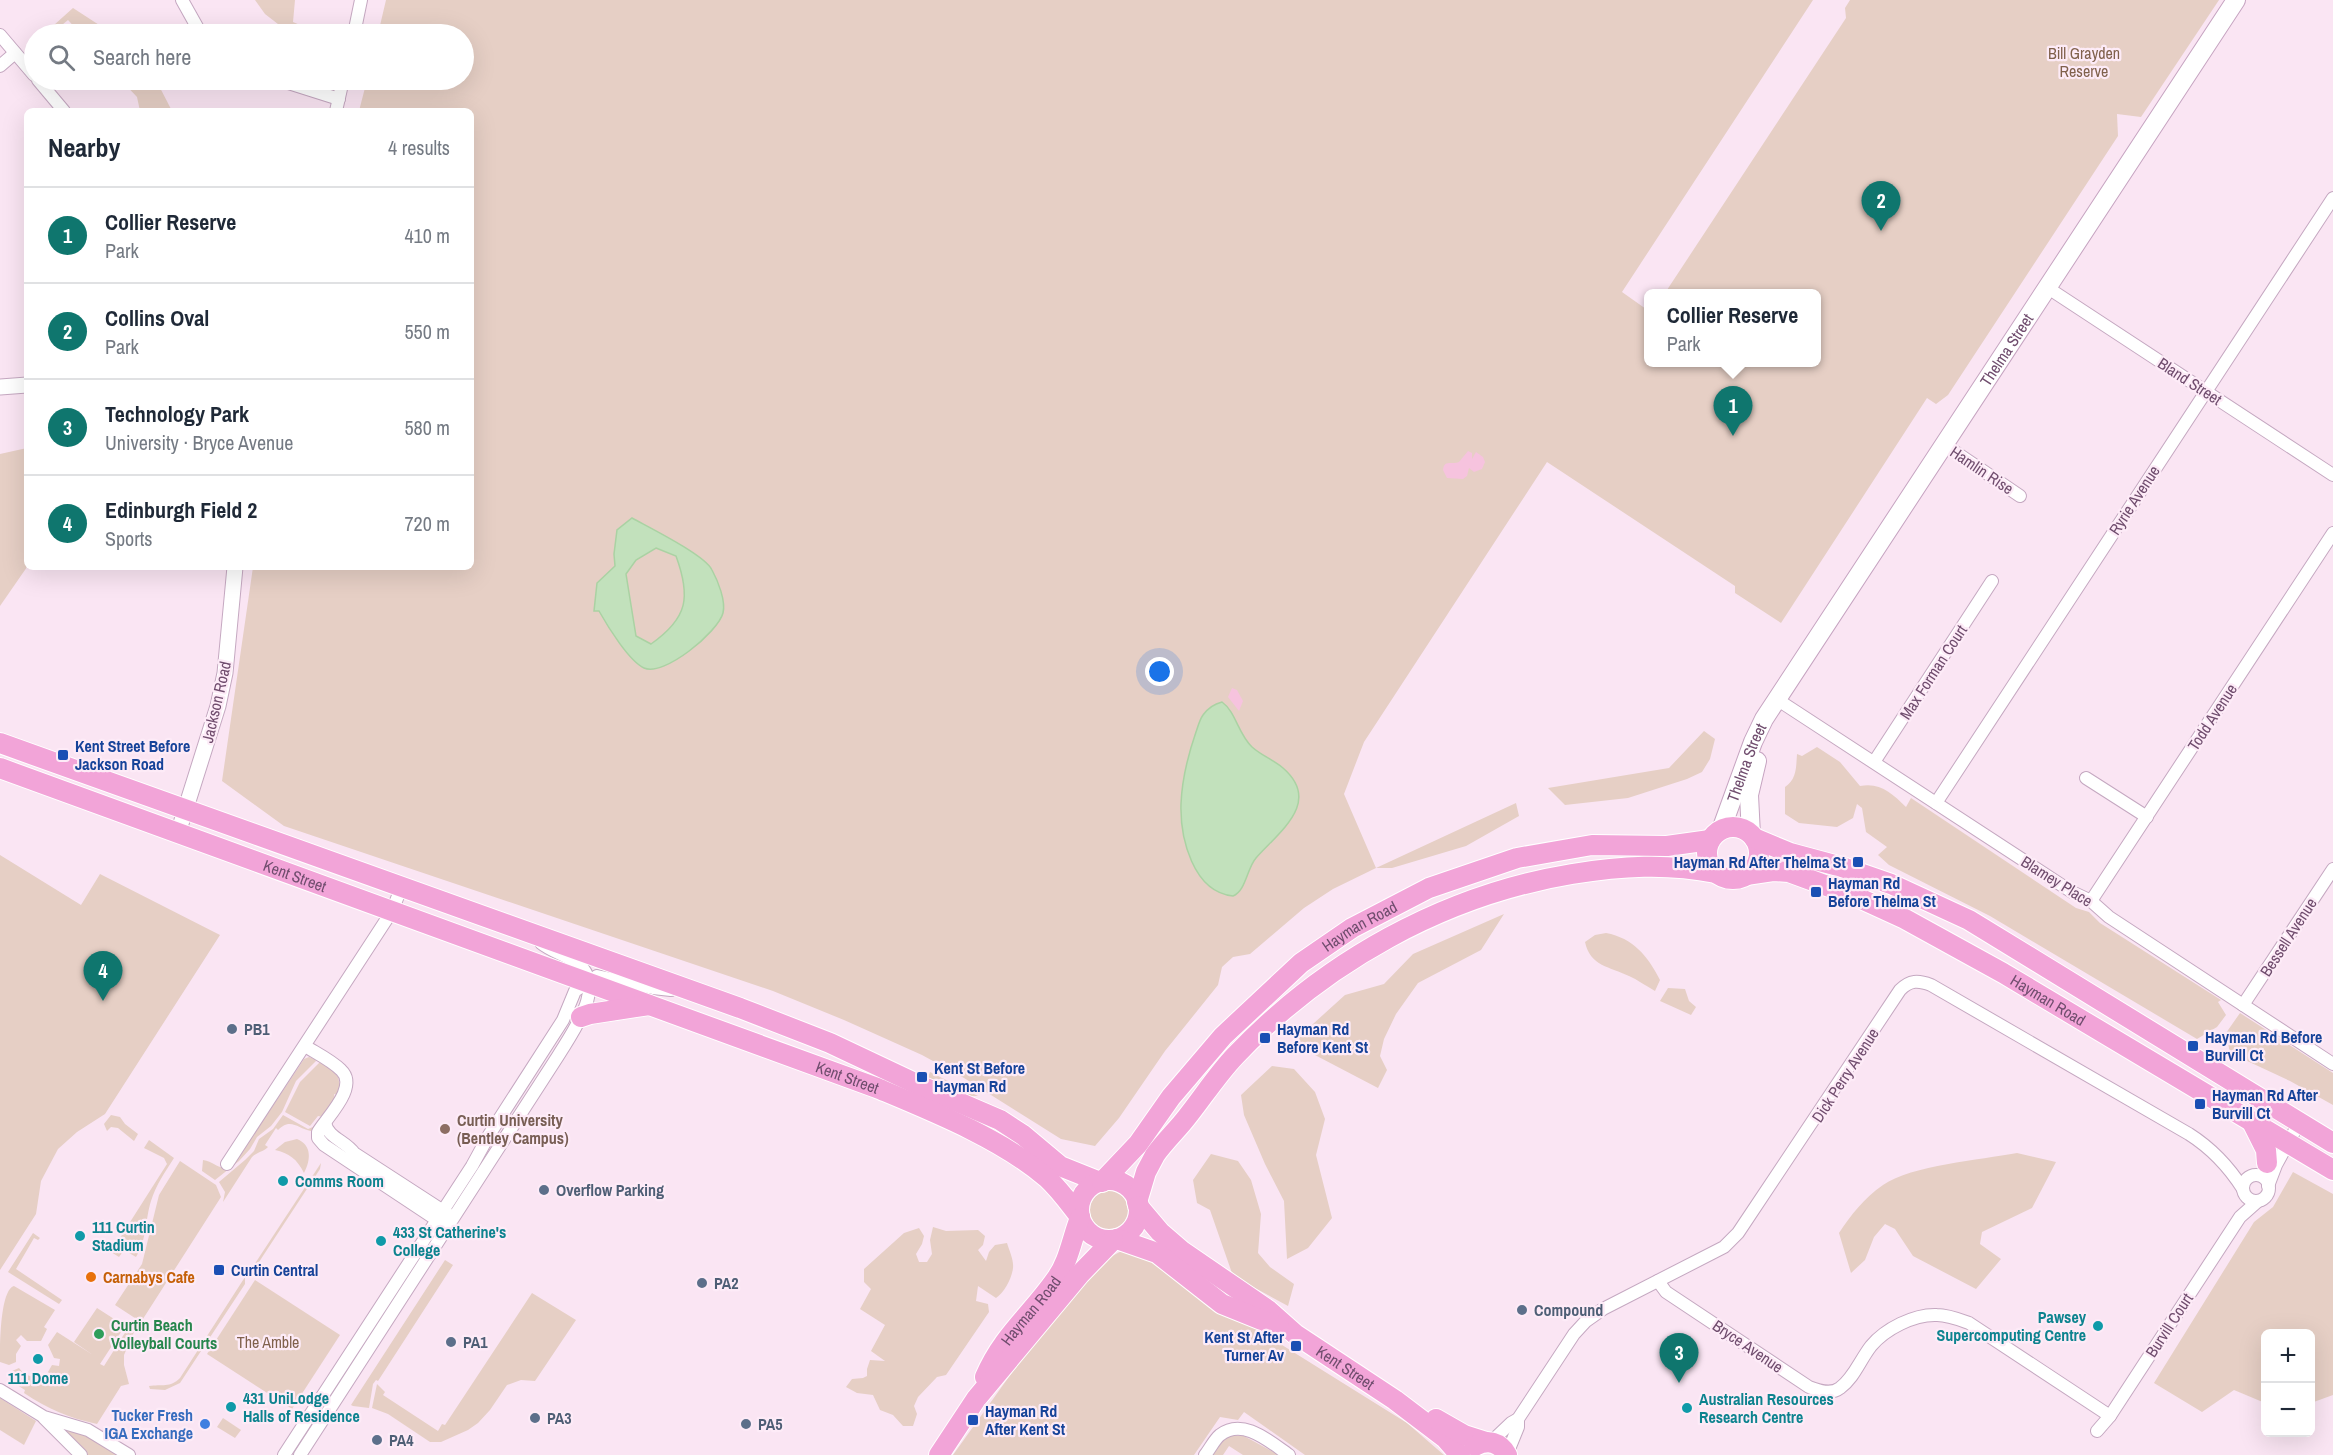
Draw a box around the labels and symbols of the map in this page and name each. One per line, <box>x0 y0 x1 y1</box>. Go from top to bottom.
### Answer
park label: Bill Grayden Reserve <box>2048 42 2120 82</box>
pin: 2 <box>1862 182 1900 231</box>
street label: Thelma Street <box>1975 309 2039 390</box>
street label: Bland Street <box>2154 352 2227 410</box>
pin: 1 <box>1714 386 1752 436</box>
street label: Hamlin Rise <box>1946 441 2018 499</box>
street label: Ryrie Avenue <box>2103 461 2165 539</box>
street label: Max Forman Court <box>1894 620 1972 724</box>
your location <box>1145 657 1174 686</box>
street label: Jackson Road <box>196 659 236 745</box>
street label: Todd Avenue <box>2182 679 2242 755</box>
street label: Thelma Street <box>1721 719 1772 805</box>
place label: Kent Street Before Jackson Road <box>75 735 190 775</box>
marker: Kent Street Before Jackson Road <box>56 748 70 762</box>
street label: Blamey Place <box>2017 850 2097 912</box>
place label: Hayman Rd After Thelma St <box>1674 851 1847 873</box>
street label: Kent Street <box>260 854 330 897</box>
marker: Hayman Rd After Thelma St <box>1851 855 1865 869</box>
place label: Hayman Rd Before Thelma St <box>1828 872 1937 912</box>
marker: Hayman Rd Before Thelma St <box>1809 885 1823 899</box>
street label: Bessell Avenue <box>2254 893 2322 981</box>
street label: Hayman Road <box>1317 895 1401 957</box>
pin: 4 <box>84 952 122 1001</box>
street label: Hayman Road <box>2006 969 2090 1031</box>
place label: PB1 <box>244 1018 270 1040</box>
place label: Hayman Rd Before Kent St <box>1277 1018 1369 1058</box>
marker: PB1 <box>225 1022 239 1036</box>
street label: Dick Perry Avenue <box>1806 1024 1884 1126</box>
place label: Hayman Rd Before Burvill Ct <box>2205 1026 2322 1066</box>
marker: Hayman Rd Before Kent St <box>1258 1031 1272 1045</box>
marker: Hayman Rd Before Burvill Ct <box>2186 1039 2200 1053</box>
street label: Kent Street <box>813 1056 882 1099</box>
place label: Kent St Before Hayman Rd <box>934 1057 1025 1097</box>
marker: Kent St Before Hayman Rd <box>915 1070 929 1084</box>
place label: Hayman Rd After Burvill Ct <box>2212 1084 2319 1124</box>
marker: Hayman Rd After Burvill Ct <box>2193 1097 2207 1111</box>
place label: Curtin University (Bentley Campus) <box>457 1109 569 1149</box>
marker: Curtin University (Bentley Campus) <box>438 1122 452 1136</box>
place label: Comms Room <box>295 1170 384 1192</box>
marker: Comms Room <box>276 1174 290 1188</box>
place label: Overflow Parking <box>556 1179 664 1201</box>
marker: Overflow Parking <box>537 1183 551 1197</box>
place label: 111 Curtin Stadium <box>92 1216 155 1256</box>
place label: 433 St Catherine's College <box>393 1221 506 1261</box>
marker: 111 Curtin Stadium <box>73 1229 87 1243</box>
marker: 433 St Catherine's College <box>374 1234 388 1248</box>
place label: Curtin Central <box>231 1259 318 1281</box>
marker: Curtin Central <box>212 1263 226 1277</box>
place label: Carnabys Cafe <box>103 1266 195 1288</box>
marker: Carnabys Cafe <box>84 1270 98 1284</box>
street label: Hayman Road <box>995 1271 1066 1350</box>
place label: PA2 <box>714 1272 739 1294</box>
marker: PA2 <box>695 1276 709 1290</box>
street label: Burvill Court <box>2140 1288 2198 1361</box>
place label: Compound <box>1534 1299 1603 1321</box>
marker: Compound <box>1515 1303 1529 1317</box>
place label: Pawsey Supercomputing Centre <box>1937 1306 2087 1346</box>
place label: Curtin Beach Volleyball Courts <box>111 1314 217 1354</box>
street label: Bryce Avenue <box>1708 1314 1788 1378</box>
marker: Pawsey Supercomputing Centre <box>2091 1319 2105 1333</box>
place label: Kent St After Turner Av <box>1204 1326 1285 1366</box>
marker: Curtin Beach Volleyball Courts <box>92 1327 106 1341</box>
park label: The Amble <box>237 1331 299 1353</box>
place label: PA1 <box>463 1331 488 1353</box>
pin: 3 <box>1660 1334 1698 1383</box>
marker: PA1 <box>444 1335 458 1349</box>
marker: Kent St After Turner Av <box>1289 1339 1303 1353</box>
street label: Kent Street <box>1312 1340 1379 1395</box>
marker: 111 Dome <box>31 1352 45 1366</box>
place label: 111 Dome <box>8 1367 68 1389</box>
place label: 431 UniLodge Halls of Residence <box>243 1387 360 1427</box>
place label: Australian Resources Research Centre <box>1699 1388 1834 1428</box>
marker: 431 UniLodge Halls of Residence <box>224 1400 238 1414</box>
place label: Hayman Rd After Kent St <box>985 1400 1066 1440</box>
marker: Australian Resources Research Centre <box>1680 1401 1694 1415</box>
place label: Tucker Fresh IGA Exchange <box>105 1404 193 1444</box>
place label: PA3 <box>547 1407 572 1429</box>
marker: PA3 <box>528 1411 542 1425</box>
place label: PA5 <box>758 1413 783 1435</box>
marker: Hayman Rd After Kent St <box>966 1413 980 1427</box>
marker: Tucker Fresh IGA Exchange <box>198 1417 212 1431</box>
marker: PA5 <box>739 1417 753 1431</box>
place label: PA4 <box>389 1429 414 1451</box>
marker: PA4 <box>370 1433 384 1447</box>

